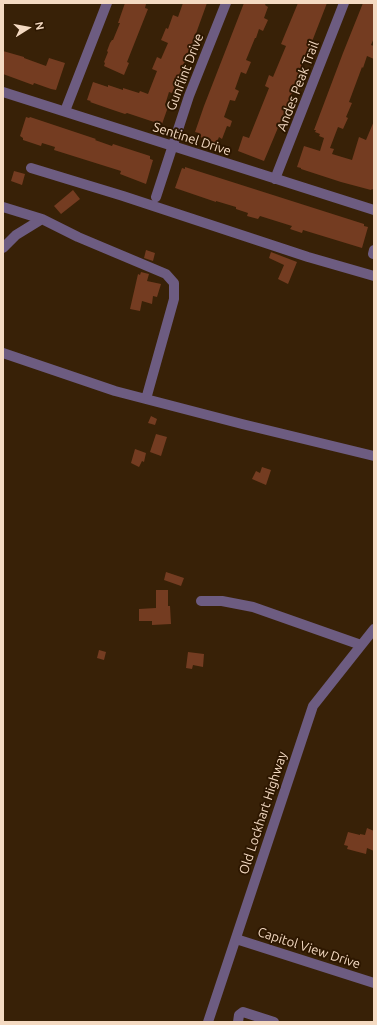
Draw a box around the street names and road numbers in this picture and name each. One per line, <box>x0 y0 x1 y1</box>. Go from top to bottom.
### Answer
street label: Gunflint Drive <box>163 31 207 113</box>
street label: Andes Peak Trail <box>274 39 322 133</box>
street label: Sentinel Drive <box>151 119 233 159</box>
street label: Old Lockhart Highway <box>236 750 290 876</box>
street label: Capitol View Drive <box>256 924 362 972</box>

